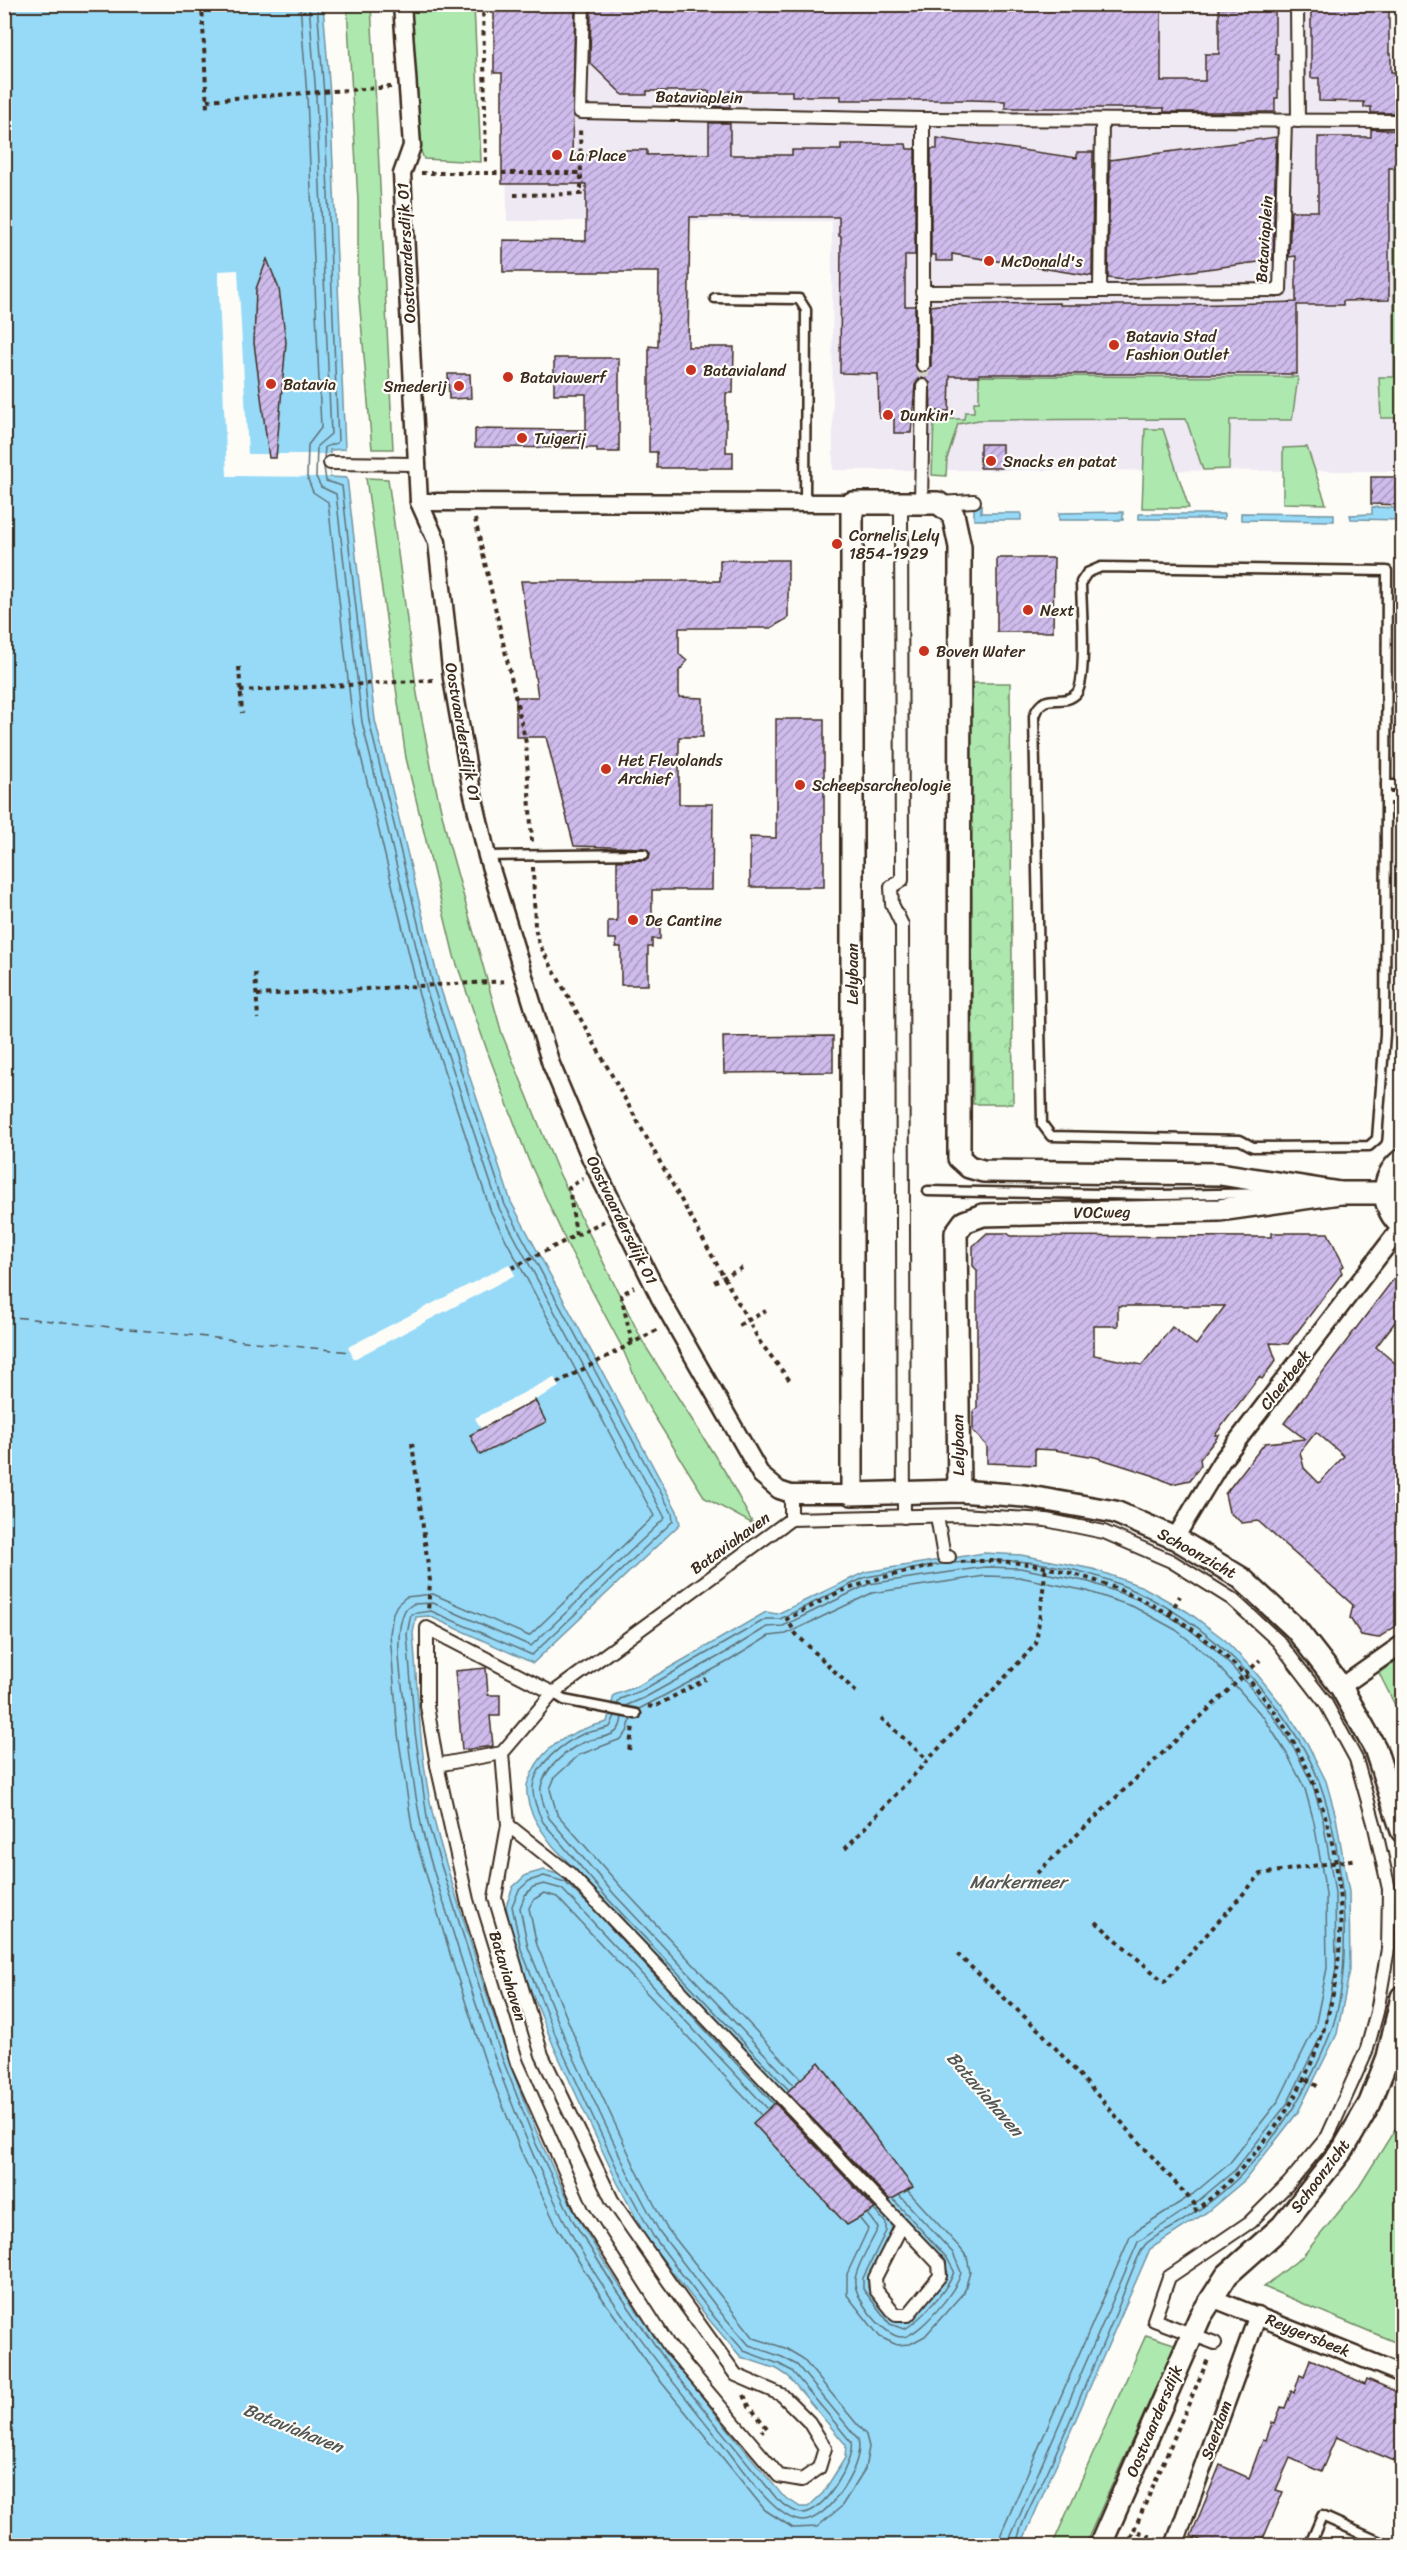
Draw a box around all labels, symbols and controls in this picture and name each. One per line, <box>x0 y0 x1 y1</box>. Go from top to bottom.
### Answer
street label: Bataviaplein <box>655 82 743 112</box>
place label: La Place <box>569 141 627 170</box>
marker: La Place <box>550 148 564 162</box>
street label: Oostvaardersdijk 01 <box>388 182 424 324</box>
street label: Bataviaplein <box>1246 194 1282 284</box>
place label: McDonald's <box>1001 247 1083 276</box>
marker: McDonald's <box>982 254 996 268</box>
place label: Batavia Stad Fashion Outlet <box>1126 322 1229 369</box>
marker: Batavia Stad Fashion Outlet <box>1107 338 1121 352</box>
place label: Batavialand <box>703 356 787 385</box>
place label: Bataviawerf <box>520 363 608 392</box>
marker: Batavialand <box>684 363 698 377</box>
place label: Batavia <box>283 370 336 399</box>
marker: Bataviawerf <box>501 370 515 384</box>
place label: Smederij <box>384 372 448 401</box>
marker: Batavia <box>264 377 278 391</box>
marker: Smederij <box>452 379 466 393</box>
place label: Dunkin' <box>900 401 954 430</box>
marker: Dunkin' <box>881 408 895 422</box>
place label: Tuigerij <box>534 424 587 453</box>
marker: Tuigerij <box>515 431 529 445</box>
place label: Snacks en patat <box>1003 447 1117 476</box>
marker: Snacks en patat <box>984 454 998 468</box>
place label: Cornelis Lely 1854-1929 <box>849 521 940 568</box>
marker: Cornelis Lely 1854-1929 <box>830 537 844 551</box>
place label: Next <box>1040 596 1074 625</box>
marker: Next <box>1021 603 1035 617</box>
place label: Boven Water <box>936 637 1026 666</box>
marker: Boven Water <box>917 644 931 658</box>
street label: Oostvaardersdijk 01 <box>437 660 490 804</box>
place label: Het Flevolands Archief <box>617 746 723 793</box>
marker: Het Flevolands Archief <box>599 762 613 776</box>
place label: Scheepsarcheologie <box>812 771 951 800</box>
marker: Scheepsarcheologie <box>793 778 807 792</box>
place label: De Cantine <box>645 906 722 935</box>
marker: De Cantine <box>626 913 640 927</box>
street label: Lelybaan <box>838 943 867 1005</box>
street label: Oostvaardersdijk 01 <box>578 1150 666 1290</box>
street label: VOCweg <box>1073 1197 1131 1227</box>
street label: Claerbeek <box>1252 1343 1318 1417</box>
street label: Lelybaan <box>943 1414 973 1476</box>
street label: Bataviahaven <box>684 1504 777 1582</box>
street label: Schoonzicht <box>1152 1519 1242 1587</box>
water label: Markermeer <box>970 1866 1070 1898</box>
street label: Bataviahaven <box>481 1927 536 2025</box>
water label: Bataviahaven <box>939 2044 1033 2146</box>
street label: Schoonzicht <box>1282 2133 1358 2219</box>
street label: Reygersbeek <box>1261 2305 1355 2365</box>
street label: Oostvaardersdijk <box>1117 2360 1191 2482</box>
water label: Bataviahaven <box>238 2394 350 2463</box>
street label: Saerdam <box>1192 2396 1240 2464</box>

